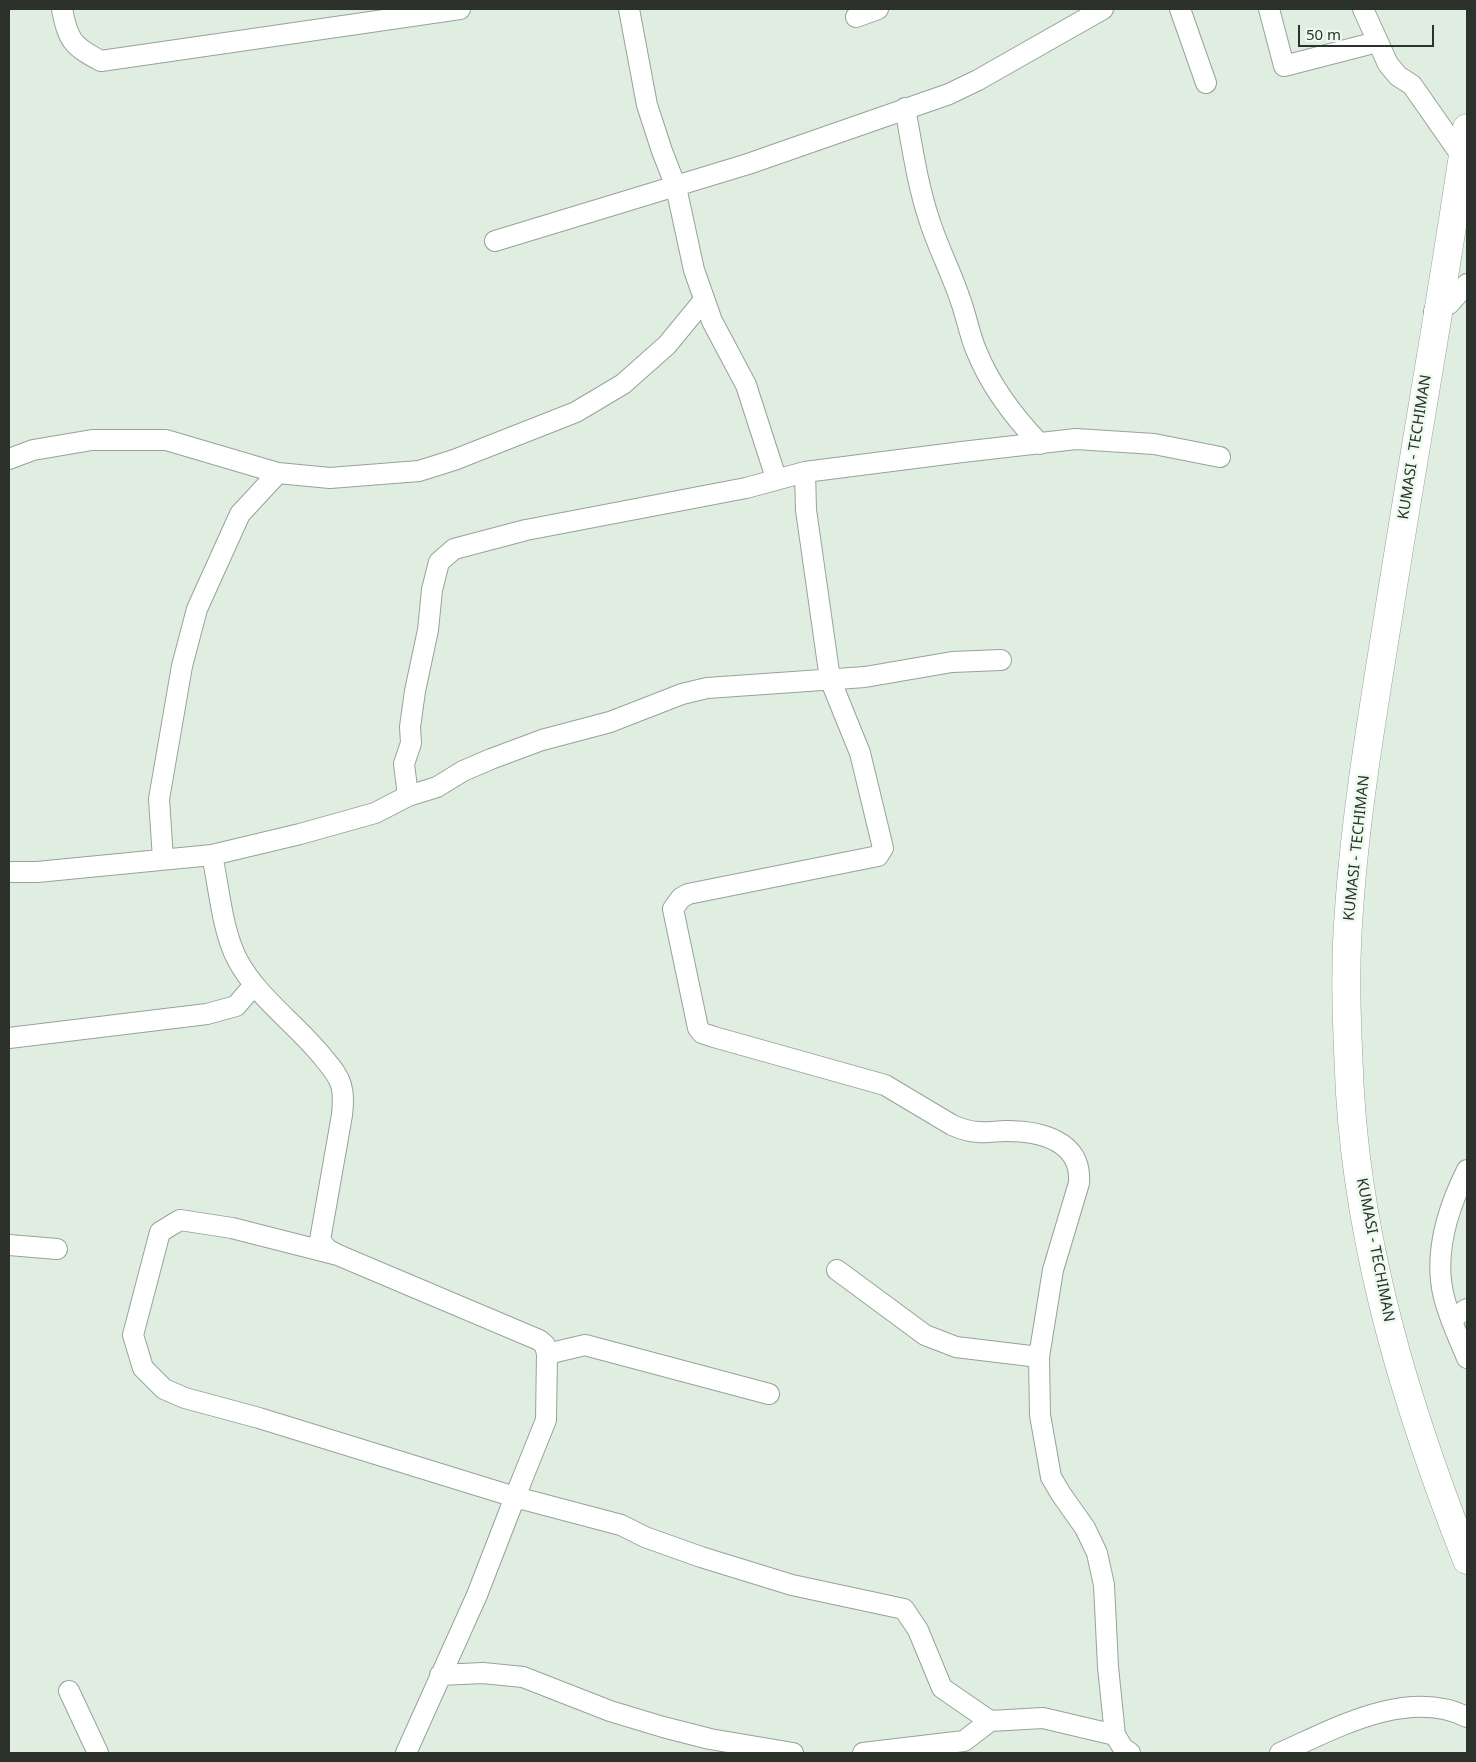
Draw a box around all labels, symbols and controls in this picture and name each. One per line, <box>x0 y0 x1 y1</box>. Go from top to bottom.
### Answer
scale bar <box>1301 15 1437 47</box>
text: 50 m <box>1306 24 1341 44</box>
street label: KUMASI - TECHIMAN <box>1395 373 1435 521</box>
street label: KUMASI - TECHIMAN <box>1340 774 1374 922</box>
street label: KUMASI - TECHIMAN <box>1352 1176 1398 1324</box>

